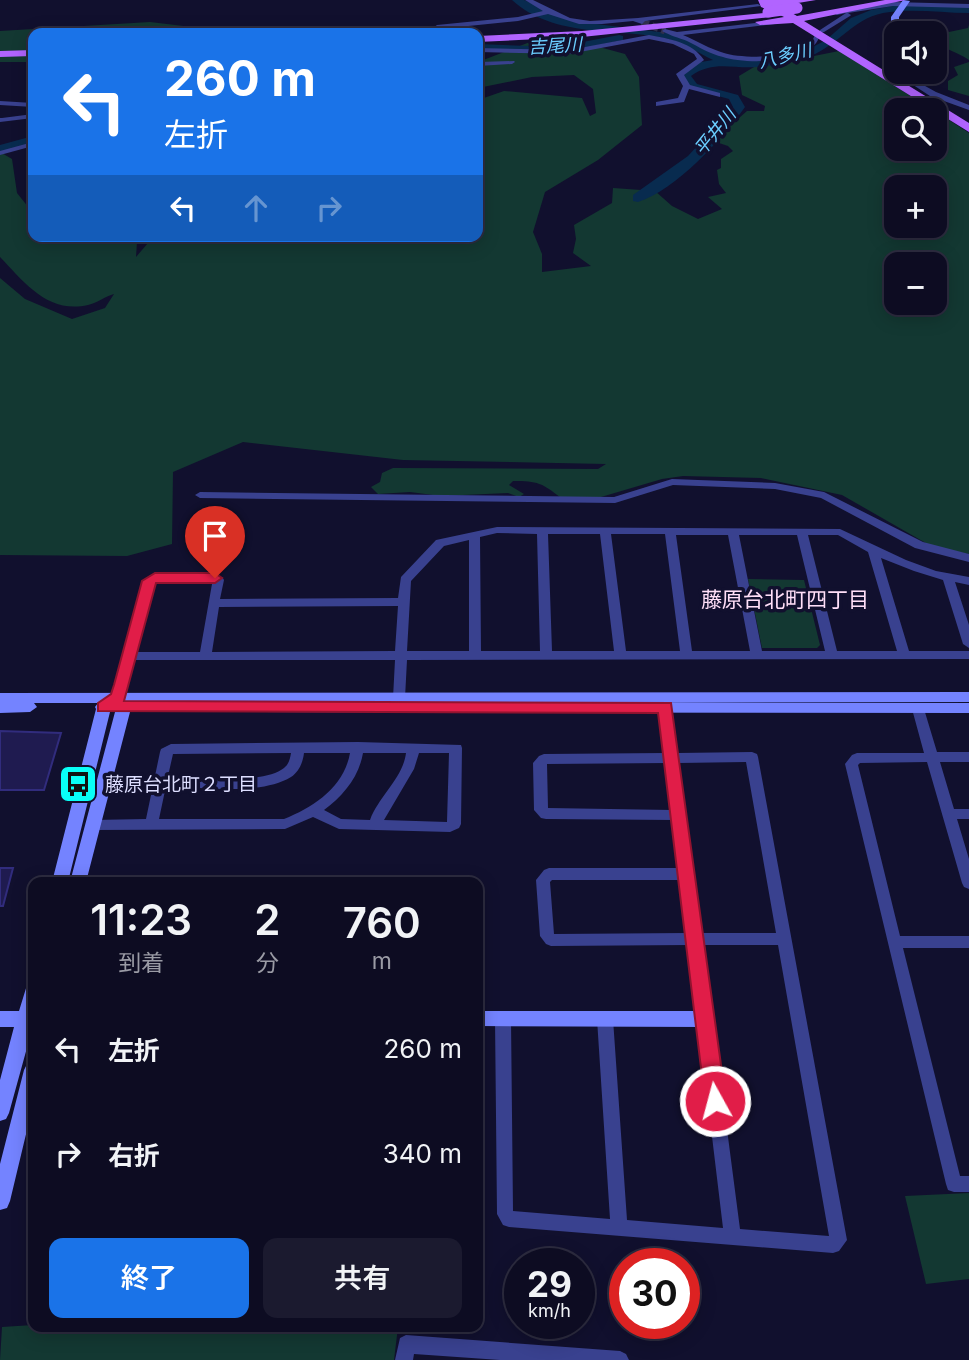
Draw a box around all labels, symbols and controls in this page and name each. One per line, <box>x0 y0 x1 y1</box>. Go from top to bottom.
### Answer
map controls <box>884 21 947 315</box>
button: sound <box>884 21 947 84</box>
water label: 吉尾川 <box>527 33 584 57</box>
water label: 八多川 <box>756 39 816 72</box>
text: 260 m <box>164 49 316 108</box>
icon: left <box>49 56 140 147</box>
button: search <box>884 98 947 161</box>
water label: 平井川 <box>689 103 741 159</box>
text: 左折 <box>164 115 228 154</box>
button: + <box>884 175 947 238</box>
icon: left <box>164 189 202 227</box>
icon: ahead <box>237 189 275 227</box>
icon: right <box>310 189 348 227</box>
button: − <box>884 252 947 315</box>
pin <box>185 506 245 578</box>
icon: arrive <box>196 517 234 555</box>
district label: 藤原台北町四丁目 <box>701 587 869 612</box>
bus stop icon: 藤原台北町２丁目 <box>57 763 99 805</box>
place label: 藤原台北町２丁目 <box>105 773 257 796</box>
text: 11:23 <box>90 894 192 945</box>
text: 2 <box>254 894 280 945</box>
text: 760 <box>343 897 421 948</box>
text: m <box>372 947 392 975</box>
text: 到着 <box>118 949 164 977</box>
text: 分 <box>256 949 279 977</box>
icon: left <box>49 1030 87 1068</box>
text: 260 m <box>384 1033 462 1064</box>
text: 左折 <box>108 1035 160 1066</box>
position arrow <box>678 1064 752 1138</box>
icon: right <box>49 1135 87 1173</box>
text: 340 m <box>383 1138 462 1169</box>
text: 右折 <box>108 1140 160 1171</box>
button: 終了 <box>49 1238 249 1318</box>
button: 共有 <box>263 1238 462 1318</box>
speed limit sign: 30 <box>609 1248 700 1339</box>
text: 29 <box>527 1263 572 1305</box>
text: km/h <box>528 1300 571 1321</box>

